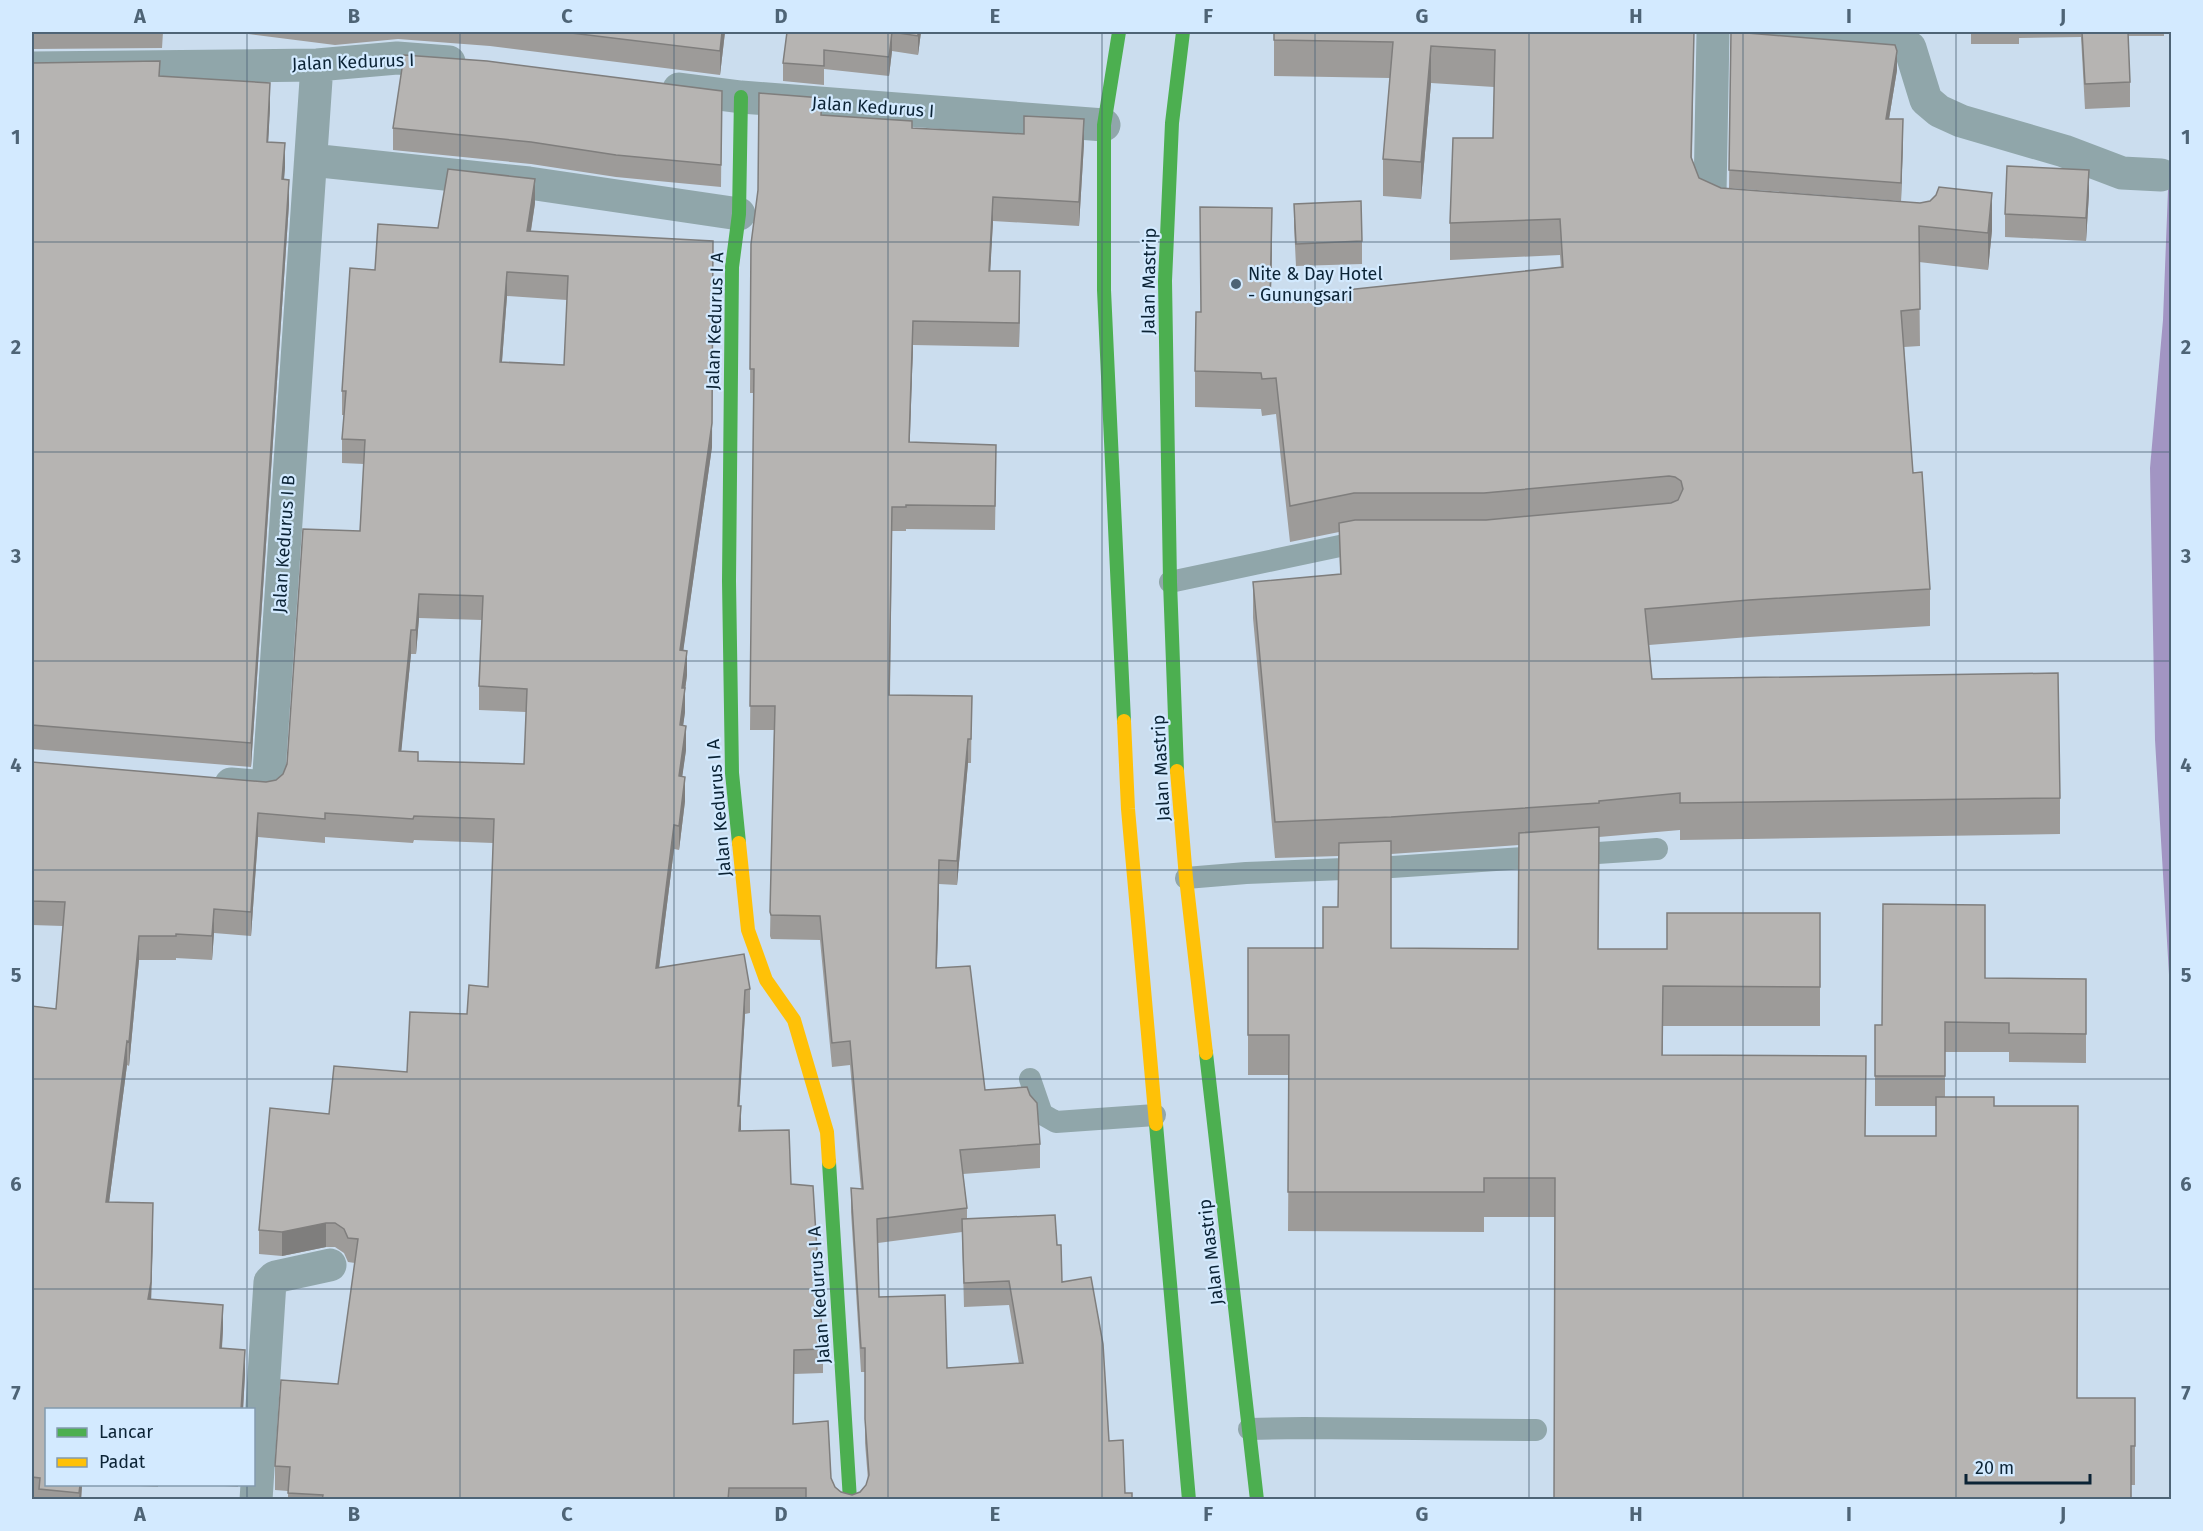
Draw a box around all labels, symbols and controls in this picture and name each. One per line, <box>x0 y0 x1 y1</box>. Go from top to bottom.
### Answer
text: A <box>133 4 147 28</box>
text: B <box>348 4 360 28</box>
text: C <box>561 4 573 28</box>
text: D <box>774 4 788 28</box>
text: E <box>990 4 1000 28</box>
text: F <box>1203 4 1213 28</box>
text: G <box>1416 4 1428 28</box>
text: H <box>1629 4 1643 28</box>
text: I <box>1846 4 1852 28</box>
text: J <box>2059 4 2066 28</box>
street label: Jalan Kedurus I <box>291 49 415 75</box>
street label: Jalan Kedurus I <box>811 92 935 122</box>
text: 1 <box>11 125 21 149</box>
text: 1 <box>2181 125 2191 149</box>
street label: Jalan Mastrip <box>1137 227 1161 335</box>
street label: Jalan Kedurus I A <box>702 251 728 390</box>
place label: Nite & Day Hotel - Gunungsari <box>1248 263 1383 306</box>
marker: Nite & Day Hotel - Gunungsari <box>1229 277 1243 291</box>
text: 2 <box>11 335 21 359</box>
text: 2 <box>2181 335 2191 359</box>
street label: Jalan Kedurus I B <box>268 474 300 614</box>
text: 3 <box>10 544 21 568</box>
text: 3 <box>2180 544 2191 568</box>
street label: Jalan Mastrip <box>1147 714 1175 822</box>
street label: Jalan Kedurus I A <box>702 738 736 878</box>
text: 4 <box>10 753 22 777</box>
text: 4 <box>2180 753 2192 777</box>
text: 5 <box>11 963 22 987</box>
text: 5 <box>2181 963 2192 987</box>
text: 6 <box>10 1172 22 1196</box>
text: 6 <box>2180 1172 2192 1196</box>
street label: Jalan Mastrip <box>1194 1198 1228 1306</box>
street label: Jalan Kedurus I A <box>803 1225 835 1364</box>
text: 7 <box>11 1381 21 1405</box>
text: 7 <box>2181 1381 2191 1405</box>
legend <box>45 1408 255 1486</box>
text: Lancar <box>99 1421 153 1443</box>
scale bar <box>1966 1447 2090 1485</box>
text: Padat <box>99 1451 146 1473</box>
text: 20 m <box>1975 1457 2014 1479</box>
text: A <box>133 1502 147 1526</box>
text: B <box>348 1502 360 1526</box>
text: C <box>561 1502 573 1526</box>
text: D <box>774 1502 788 1526</box>
text: E <box>990 1502 1000 1526</box>
text: F <box>1203 1502 1213 1526</box>
text: G <box>1416 1502 1428 1526</box>
text: H <box>1629 1502 1643 1526</box>
text: I <box>1846 1502 1852 1526</box>
text: J <box>2059 1502 2066 1526</box>

